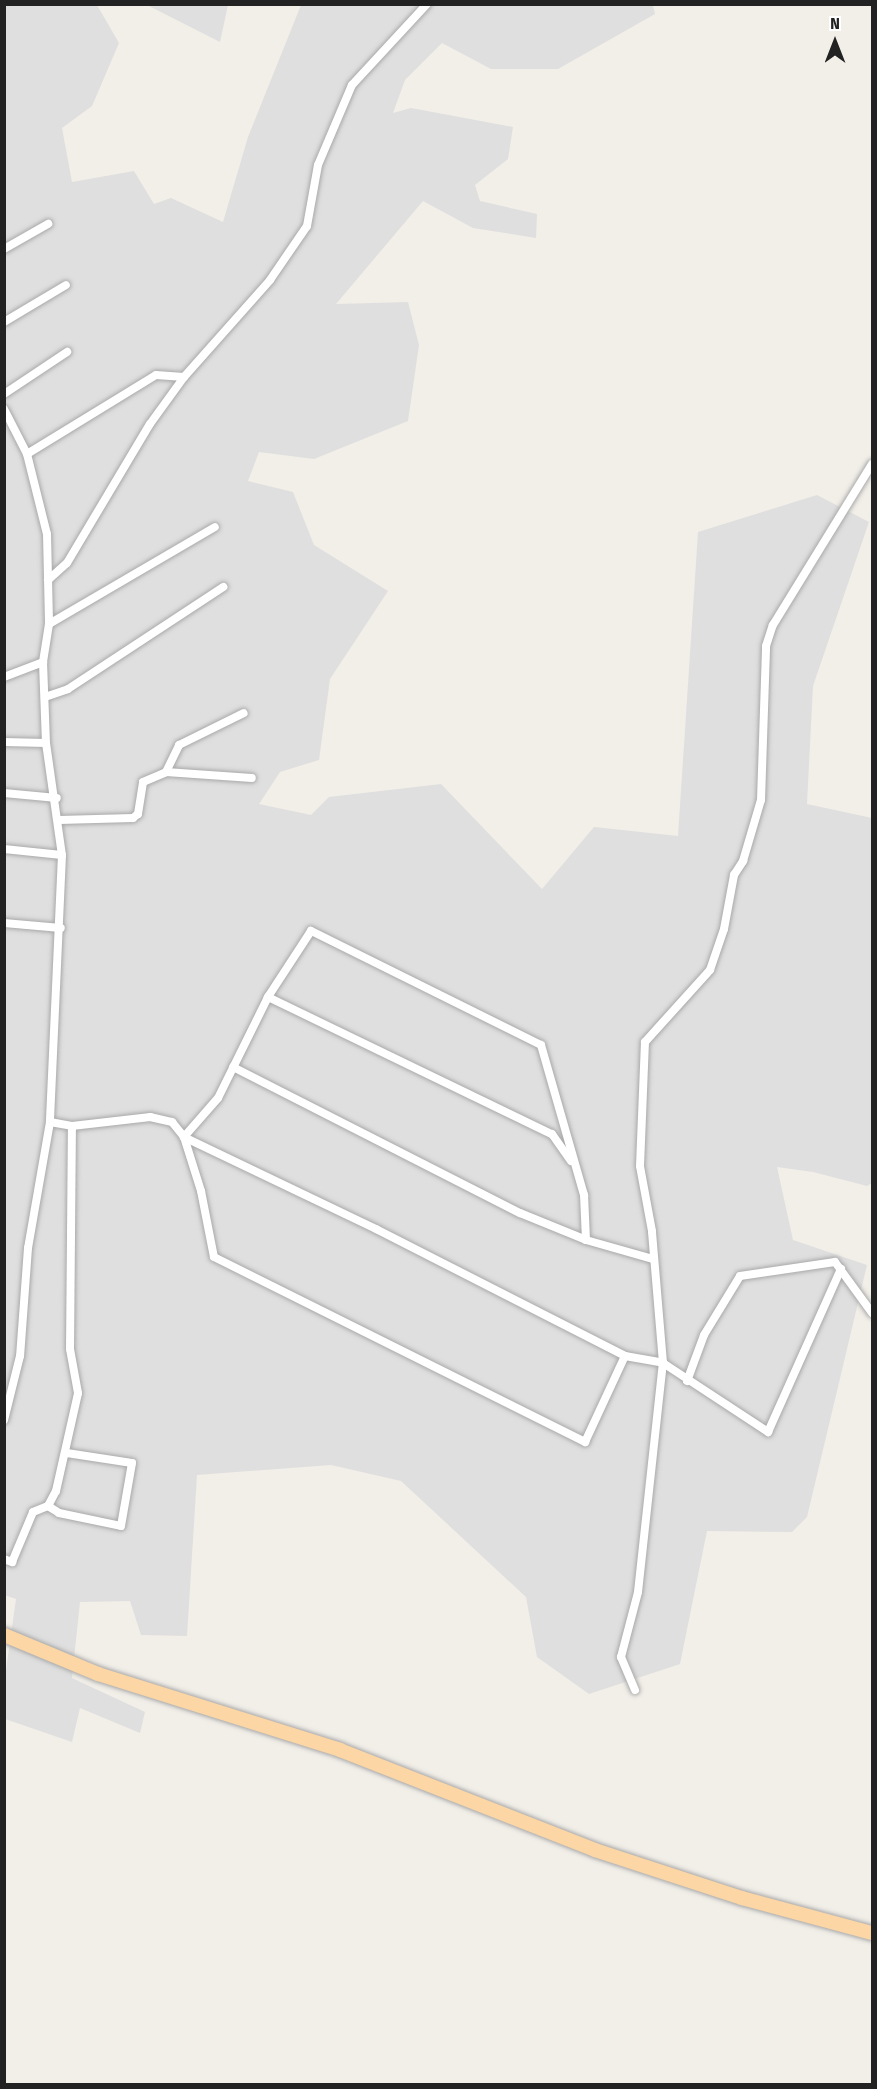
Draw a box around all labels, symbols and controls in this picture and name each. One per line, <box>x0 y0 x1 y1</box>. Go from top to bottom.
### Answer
north arrow <box>805 12 865 72</box>
text: N <box>830 14 840 33</box>

